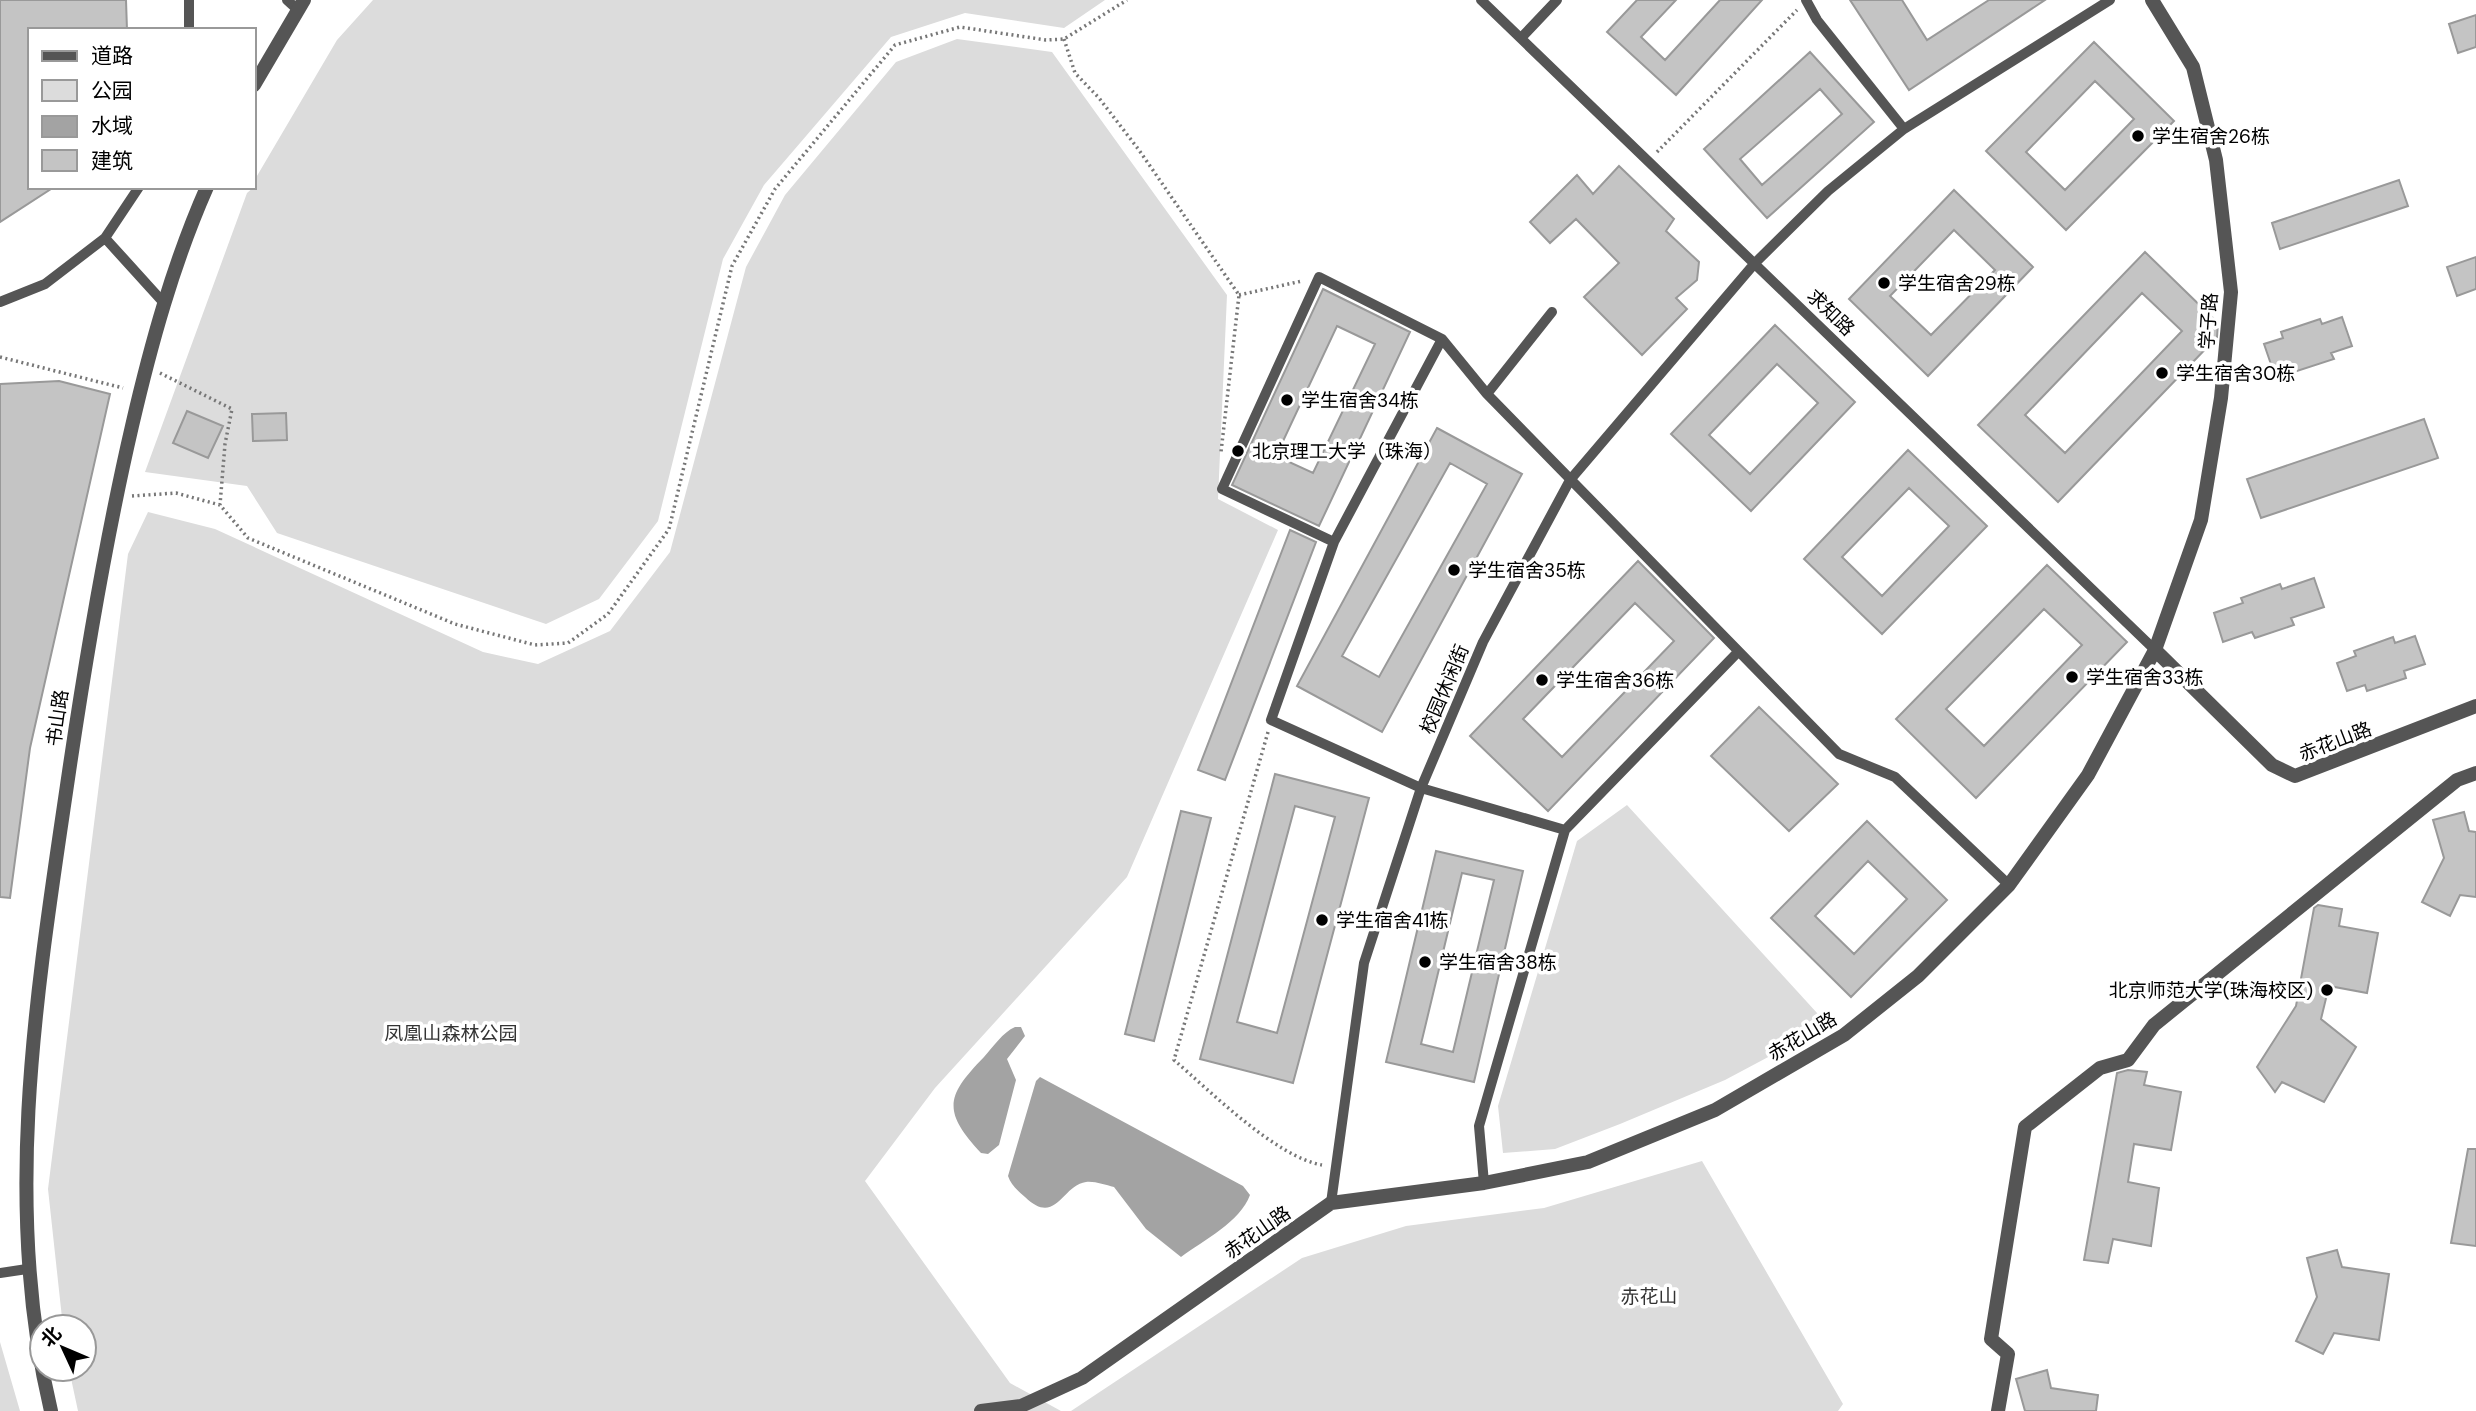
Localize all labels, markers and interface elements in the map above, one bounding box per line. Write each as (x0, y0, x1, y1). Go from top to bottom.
legend (28, 28, 256, 189)
text: 道路 (91, 42, 133, 70)
text: 公园 (91, 77, 133, 105)
text: 水域 (91, 112, 133, 140)
place label: 学生宿舍26栋 (2152, 124, 2270, 149)
marker: 学生宿舍26栋 (2130, 128, 2146, 144)
text: 建筑 (91, 147, 133, 175)
place label: 学生宿舍29栋 (1898, 271, 2016, 296)
marker: 学生宿舍29栋 (1876, 275, 1892, 291)
street label: 求知路 (1801, 284, 1860, 341)
street label: 学子路 (2194, 292, 2223, 350)
place label: 学生宿舍30栋 (2176, 361, 2295, 386)
marker: 学生宿舍30栋 (2154, 365, 2170, 381)
place label: 学生宿舍34栋 (1301, 388, 1419, 413)
marker: 学生宿舍34栋 (1279, 392, 1295, 408)
place label: 北京理工大学（珠海） (1252, 439, 1442, 464)
marker: 北京理工大学（珠海） (1230, 443, 1246, 459)
place label: 学生宿舍35栋 (1468, 558, 1586, 583)
marker: 学生宿舍35栋 (1446, 562, 1462, 578)
street label: 校园休闲街 (1414, 641, 1475, 738)
place label: 学生宿舍33栋 (2086, 665, 2203, 690)
place label: 学生宿舍36栋 (1556, 668, 1674, 693)
marker: 学生宿舍33栋 (2064, 669, 2080, 685)
marker: 学生宿舍36栋 (1534, 672, 1550, 688)
street label: 书山路 (41, 688, 74, 748)
street label: 赤花山路 (2295, 716, 2375, 767)
place label: 学生宿舍41栋 (1336, 908, 1448, 933)
marker: 学生宿舍41栋 (1314, 912, 1330, 928)
place label: 学生宿舍38栋 (1439, 950, 1557, 975)
marker: 学生宿舍38栋 (1417, 954, 1433, 970)
place label: 北京师范大学(珠海校区) (2109, 978, 2313, 1003)
marker: 北京师范大学(珠海校区) (2319, 982, 2335, 998)
street label: 赤花山路 (1763, 1006, 1841, 1067)
park label: 凤凰山森林公园 (384, 1021, 518, 1046)
street label: 赤花山路 (1219, 1200, 1296, 1264)
park label: 赤花山 (1620, 1284, 1678, 1309)
north arrow (28, 1313, 98, 1383)
text: 北 (36, 1321, 67, 1352)

